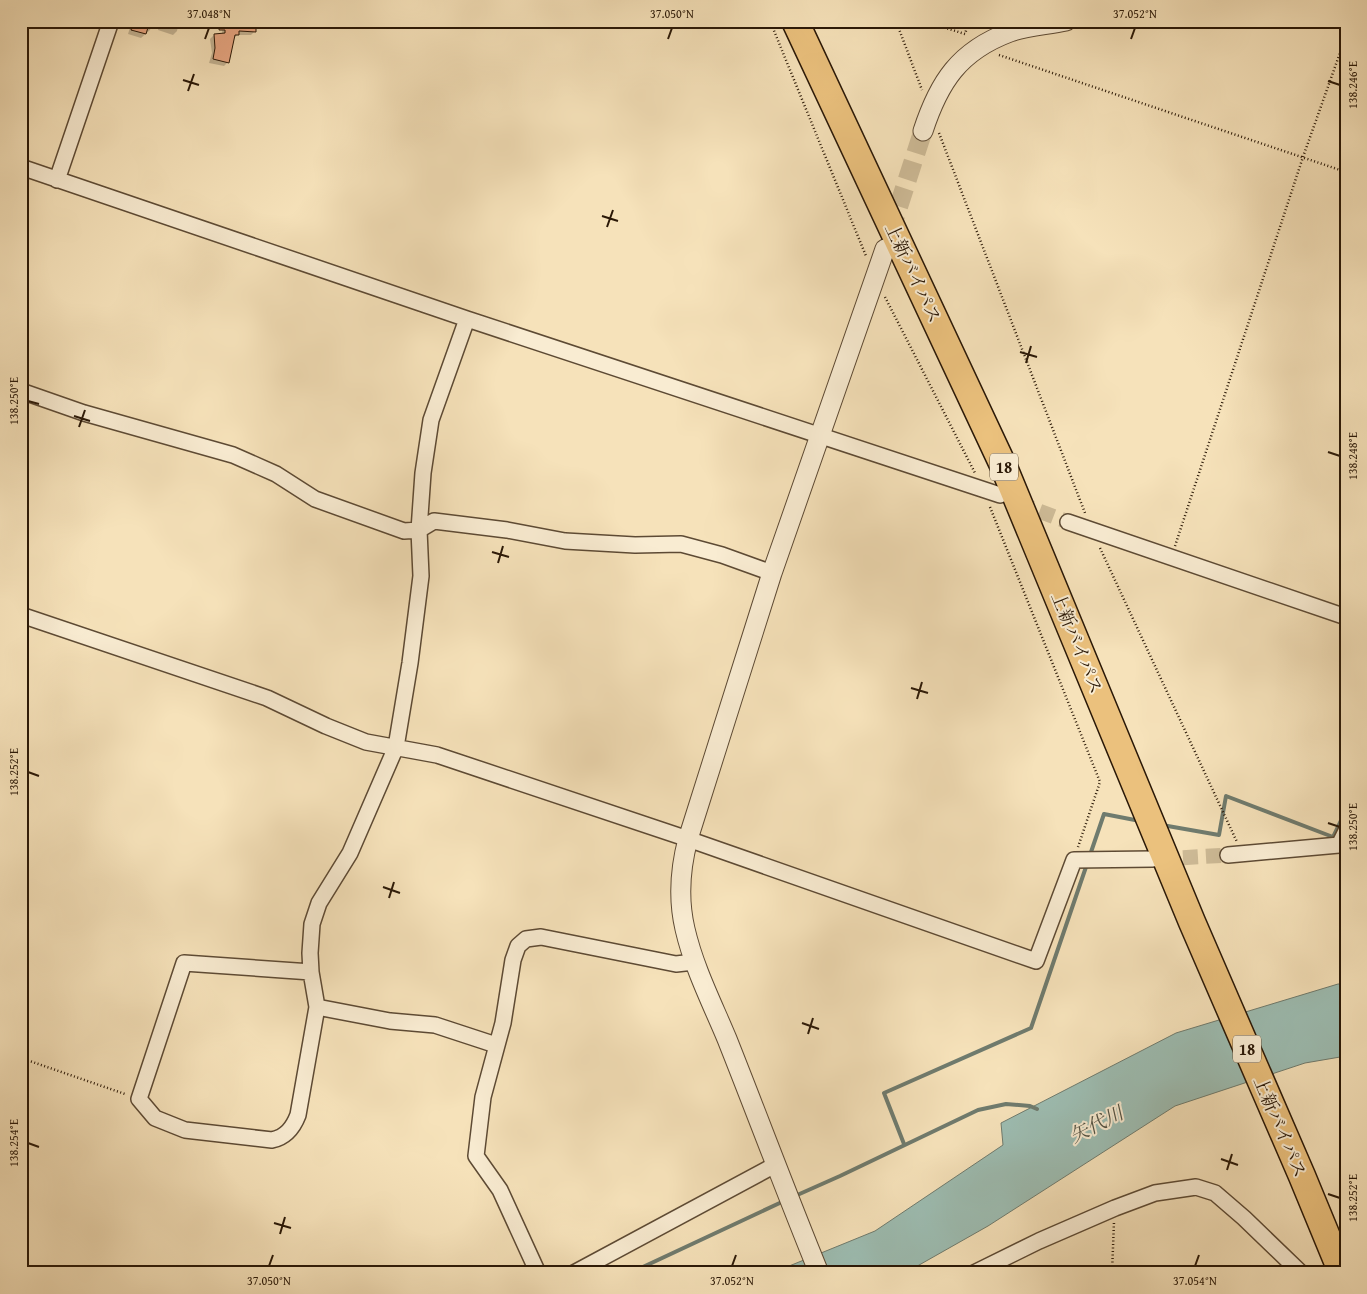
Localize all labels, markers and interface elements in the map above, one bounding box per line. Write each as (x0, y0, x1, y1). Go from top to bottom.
text: 37.048°N (187, 5, 231, 22)
text: 37.050°N (650, 5, 694, 22)
text: 37.052°N (1113, 5, 1157, 22)
text: 138.246°E (1344, 61, 1361, 109)
street label: 上新バイパス (878, 218, 948, 327)
text: 138.250°E (5, 377, 22, 425)
text: 138.248°E (1344, 432, 1361, 480)
road number: 18 (990, 454, 1018, 481)
street label: 上新バイパス (1045, 588, 1110, 698)
text: 138.252°E (5, 748, 22, 796)
text: 138.250°E (1344, 803, 1361, 851)
road number: 18 (1233, 1036, 1261, 1062)
street label: 上新バイパス (1247, 1072, 1314, 1182)
water label: 矢代川 (1064, 1098, 1130, 1149)
text: 138.254°E (5, 1119, 22, 1167)
text: 138.252°E (1344, 1174, 1361, 1222)
text: 37.050°N (247, 1272, 291, 1289)
text: 37.052°N (710, 1272, 754, 1289)
text: 37.054°N (1173, 1272, 1217, 1289)

